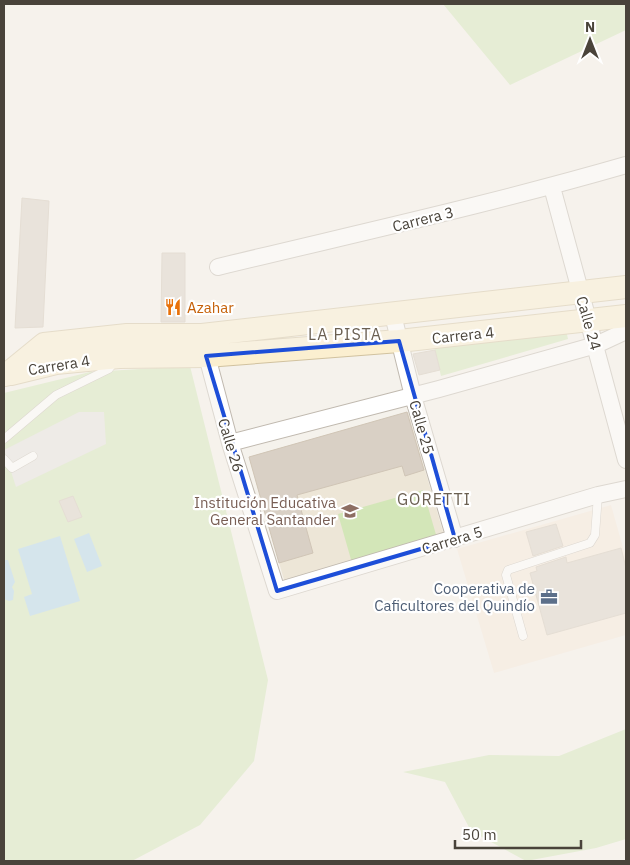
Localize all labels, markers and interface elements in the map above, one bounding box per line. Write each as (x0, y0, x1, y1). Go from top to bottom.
north arrow (565, 15, 615, 65)
text: N (585, 18, 595, 36)
street label: Carrera 3 (390, 202, 456, 236)
street label: Calle 24 (572, 294, 606, 352)
restaurant icon: Azahar (163, 297, 183, 317)
place label: Azahar (187, 298, 234, 317)
street label: Carrera 4 (431, 322, 495, 348)
district label: LA PISTA (308, 324, 382, 344)
street label: Carrera 4 (27, 351, 91, 379)
street label: Calle 25 (405, 398, 439, 456)
street label: Calle 26 (214, 416, 248, 474)
district label: GORETTI (397, 489, 471, 509)
place label: Institución Educativa General Santander (194, 493, 336, 529)
school or university icon: Institución Educativa General Santander (340, 501, 360, 521)
street label: Carrera 5 (419, 522, 485, 558)
place label: Cooperativa de Caficultores del Quindío (374, 579, 535, 615)
office icon: Cooperativa de Caficultores del Quindío (539, 587, 559, 607)
scale bar (455, 818, 581, 850)
text: 50 m (462, 825, 497, 844)

